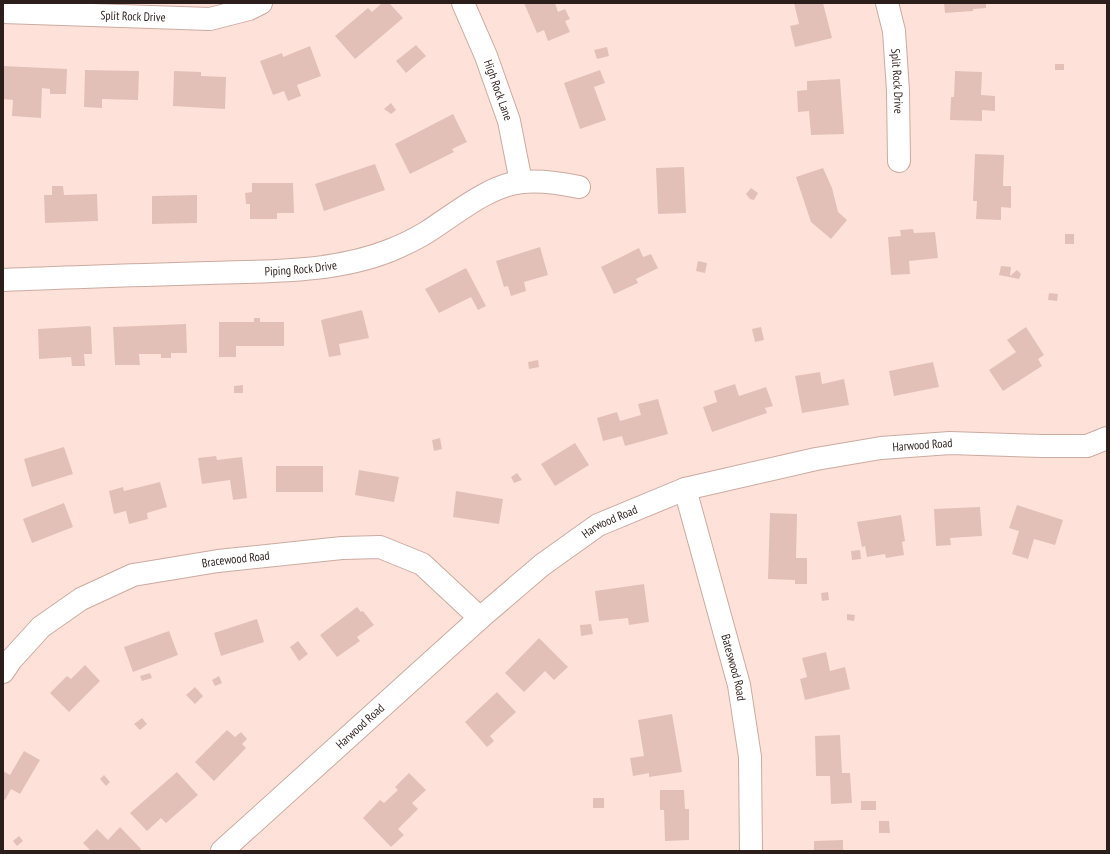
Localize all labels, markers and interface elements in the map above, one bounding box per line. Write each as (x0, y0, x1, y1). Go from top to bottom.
street label: Split Rock Drive (100, 7, 166, 24)
street label: Split Rock Drive (888, 48, 906, 114)
street label: High Rock Lane (481, 57, 516, 123)
street label: Piping Rock Drive (264, 257, 338, 278)
street label: Harwood Road (892, 435, 953, 454)
street label: Harwood Road (579, 502, 640, 541)
street label: Bracewood Road (200, 548, 270, 571)
street label: Bateswood Road (718, 632, 749, 702)
street label: Harwood Road (332, 700, 387, 752)

